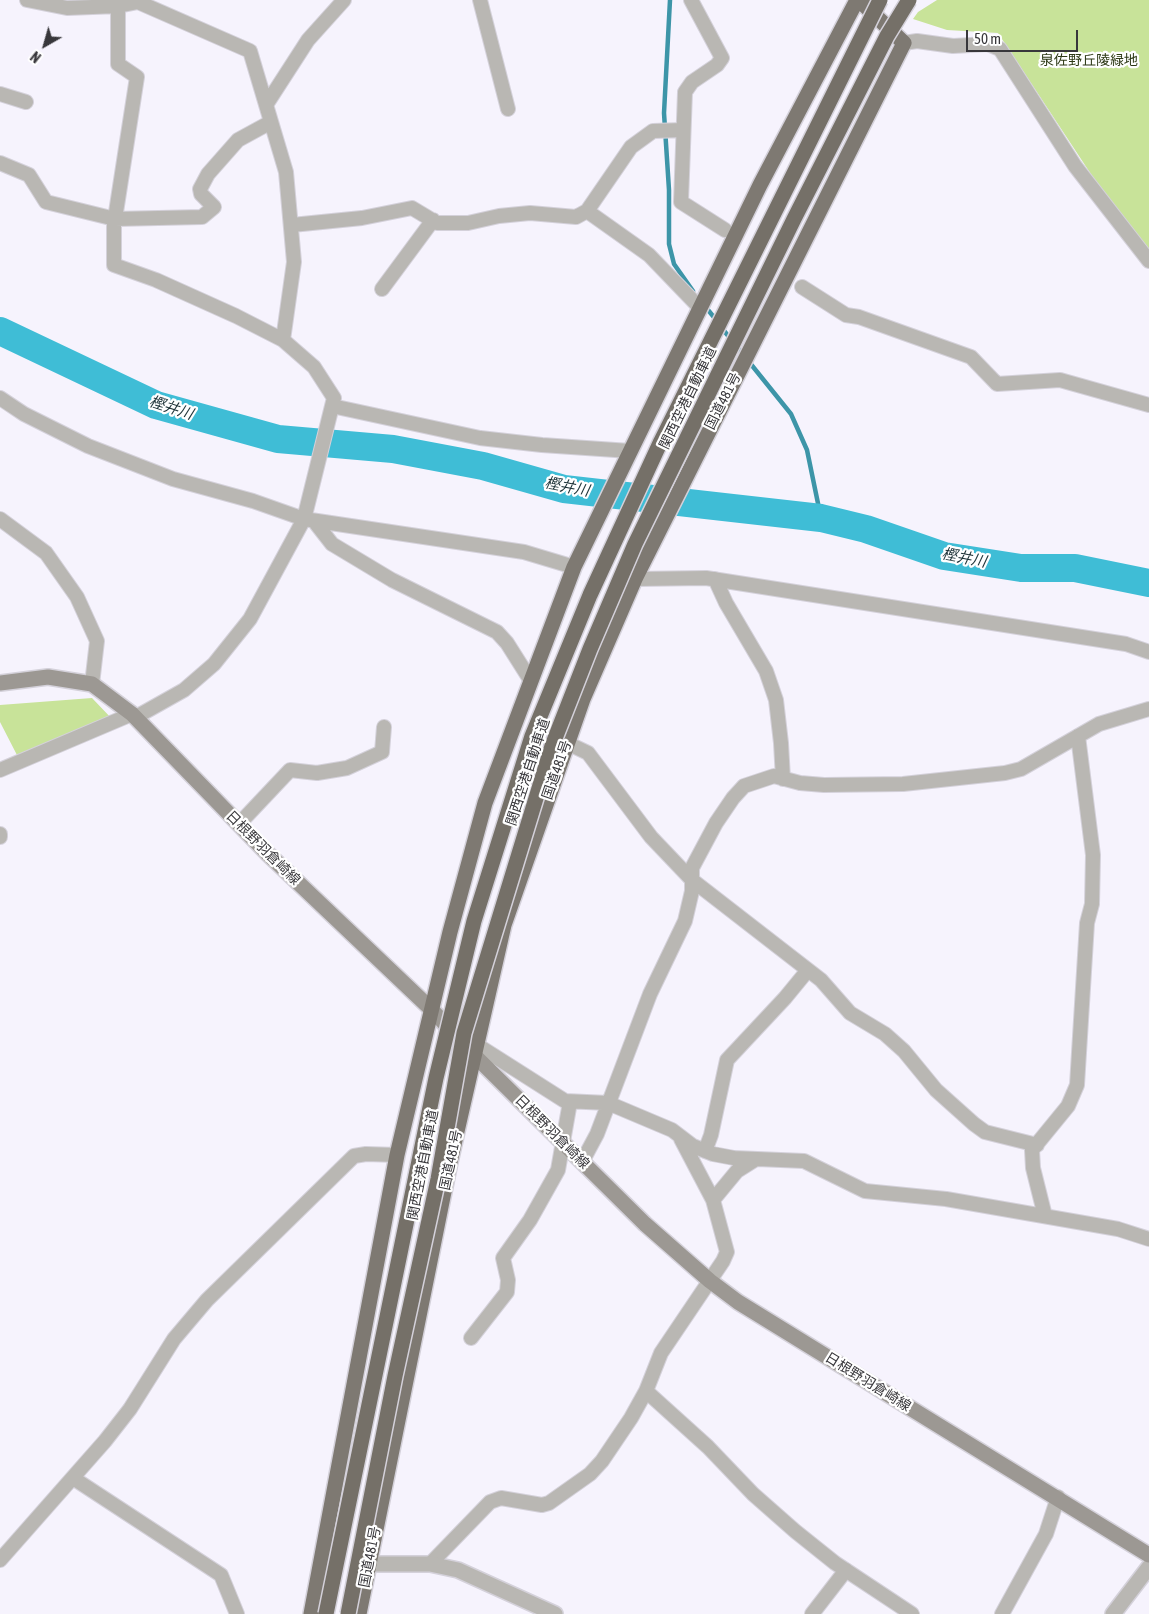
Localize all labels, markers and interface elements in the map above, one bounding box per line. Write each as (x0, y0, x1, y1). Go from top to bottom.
north arrow (20, 20, 70, 70)
scale bar (969, 20, 1082, 52)
text: 50 m (974, 30, 1001, 47)
text: N (28, 48, 44, 66)
park label: 泉佐野丘陵緑地 (1040, 53, 1138, 69)
street label: 関西空港自動車道 (656, 344, 720, 452)
street label: 国道481号 (702, 370, 744, 432)
water label: 樫井川 (147, 392, 195, 424)
water label: 樫井川 (543, 474, 591, 500)
water label: 樫井川 (940, 545, 988, 571)
street label: 関西空港自動車道 (503, 716, 553, 828)
street label: 国道481号 (539, 738, 575, 802)
street label: 日根野羽倉崎線 (222, 807, 304, 889)
street label: 日根野羽倉崎線 (511, 1091, 593, 1173)
street label: 関西空港自動車道 (404, 1108, 442, 1222)
street label: 国道481号 (436, 1128, 466, 1192)
street label: 日根野羽倉崎線 (822, 1349, 914, 1415)
street label: 国道481号 (356, 1525, 384, 1589)

